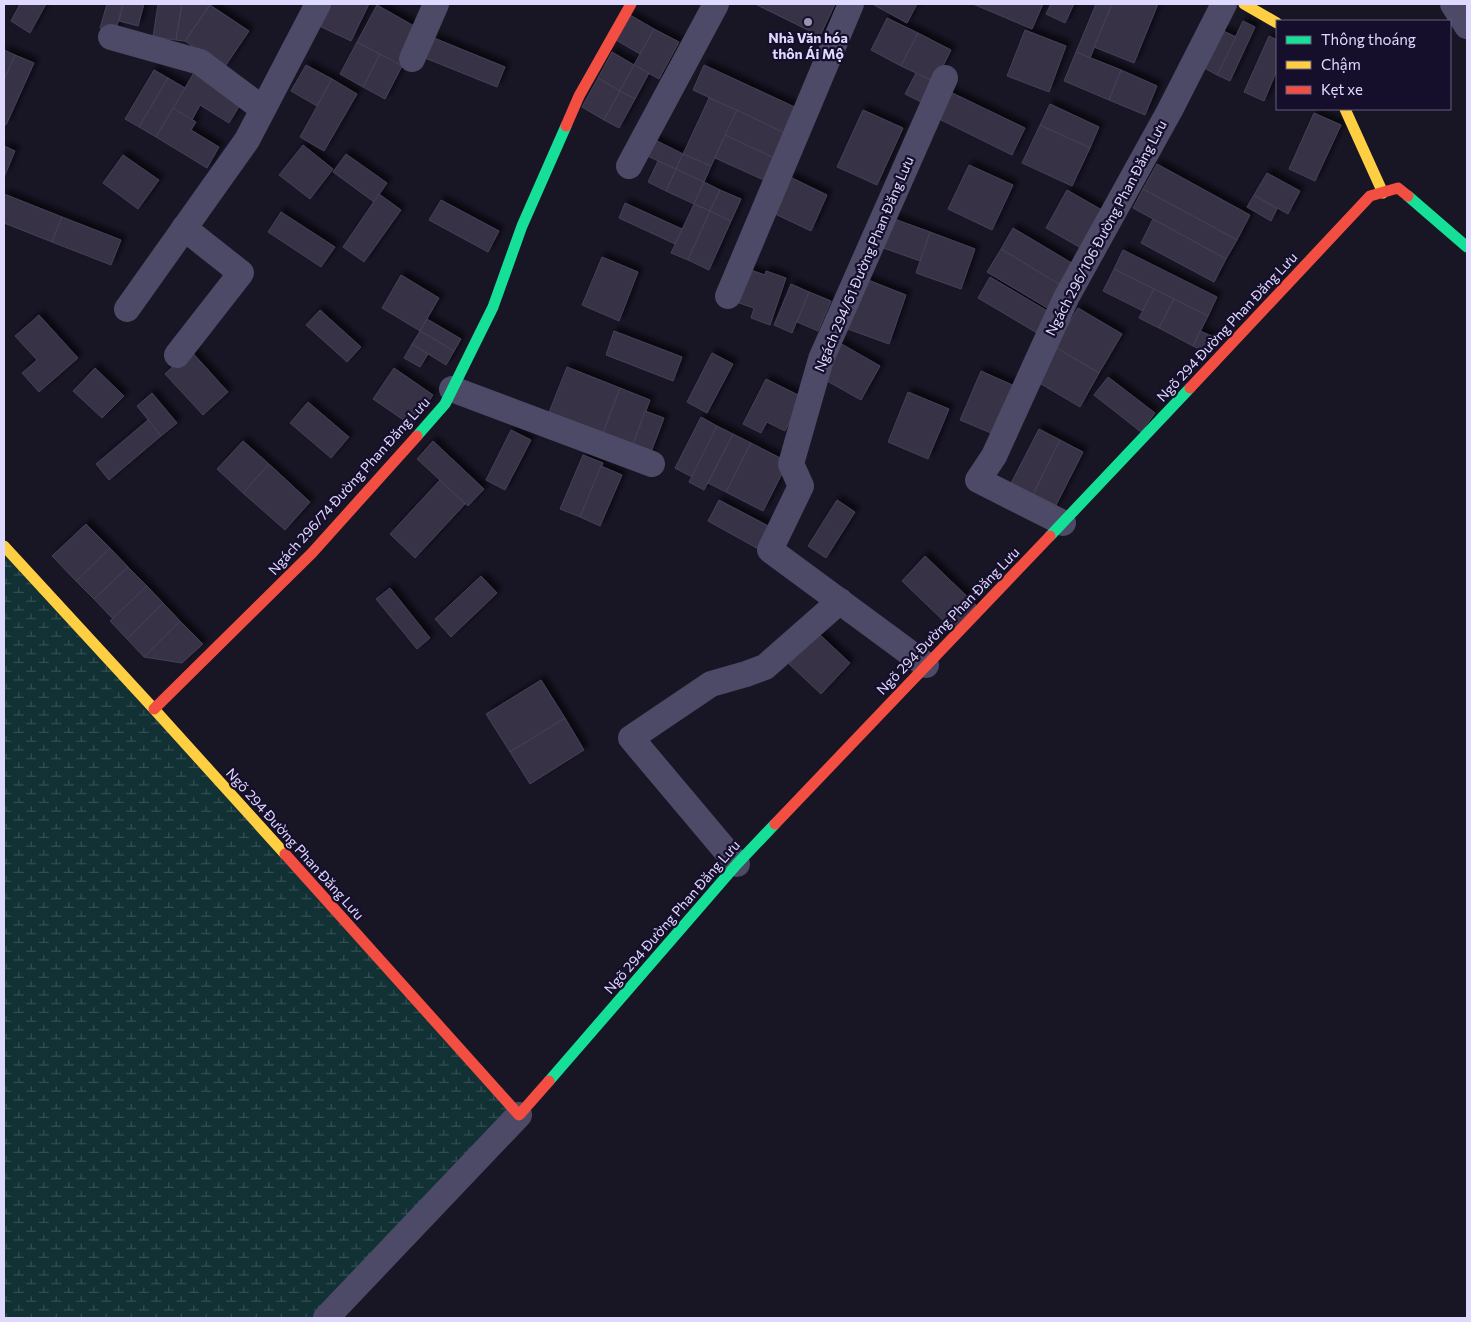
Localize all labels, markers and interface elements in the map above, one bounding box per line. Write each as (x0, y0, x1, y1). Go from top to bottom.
marker: Nhà Văn hóa thôn Ái Mộ (802, 16, 814, 28)
legend (1276, 20, 1451, 110)
place label: Nhà Văn hóa thôn Ái Mộ (768, 29, 848, 62)
text: Thông thoáng (1321, 30, 1416, 48)
text: Chậm (1321, 55, 1361, 73)
text: Kẹt xe (1321, 80, 1363, 98)
street label: Ngách 296/106 Đường Phan Đăng Lưu (1041, 117, 1170, 338)
street label: Ngách 294/61 Đường Phan Đăng Lưu (810, 154, 917, 374)
street label: Ngõ 294 Đường Phan Đăng Lưu (1153, 248, 1300, 405)
street label: Ngách 296/74 Đường Phan Đăng Lưu (264, 393, 433, 578)
street label: Ngõ 294 Đường Phan Đăng Lưu (873, 543, 1023, 698)
street label: Ngõ 294 Đường Phan Đăng Lưu (223, 764, 368, 923)
street label: Ngõ 294 Đường Phan Đăng Lưu (600, 836, 743, 997)

